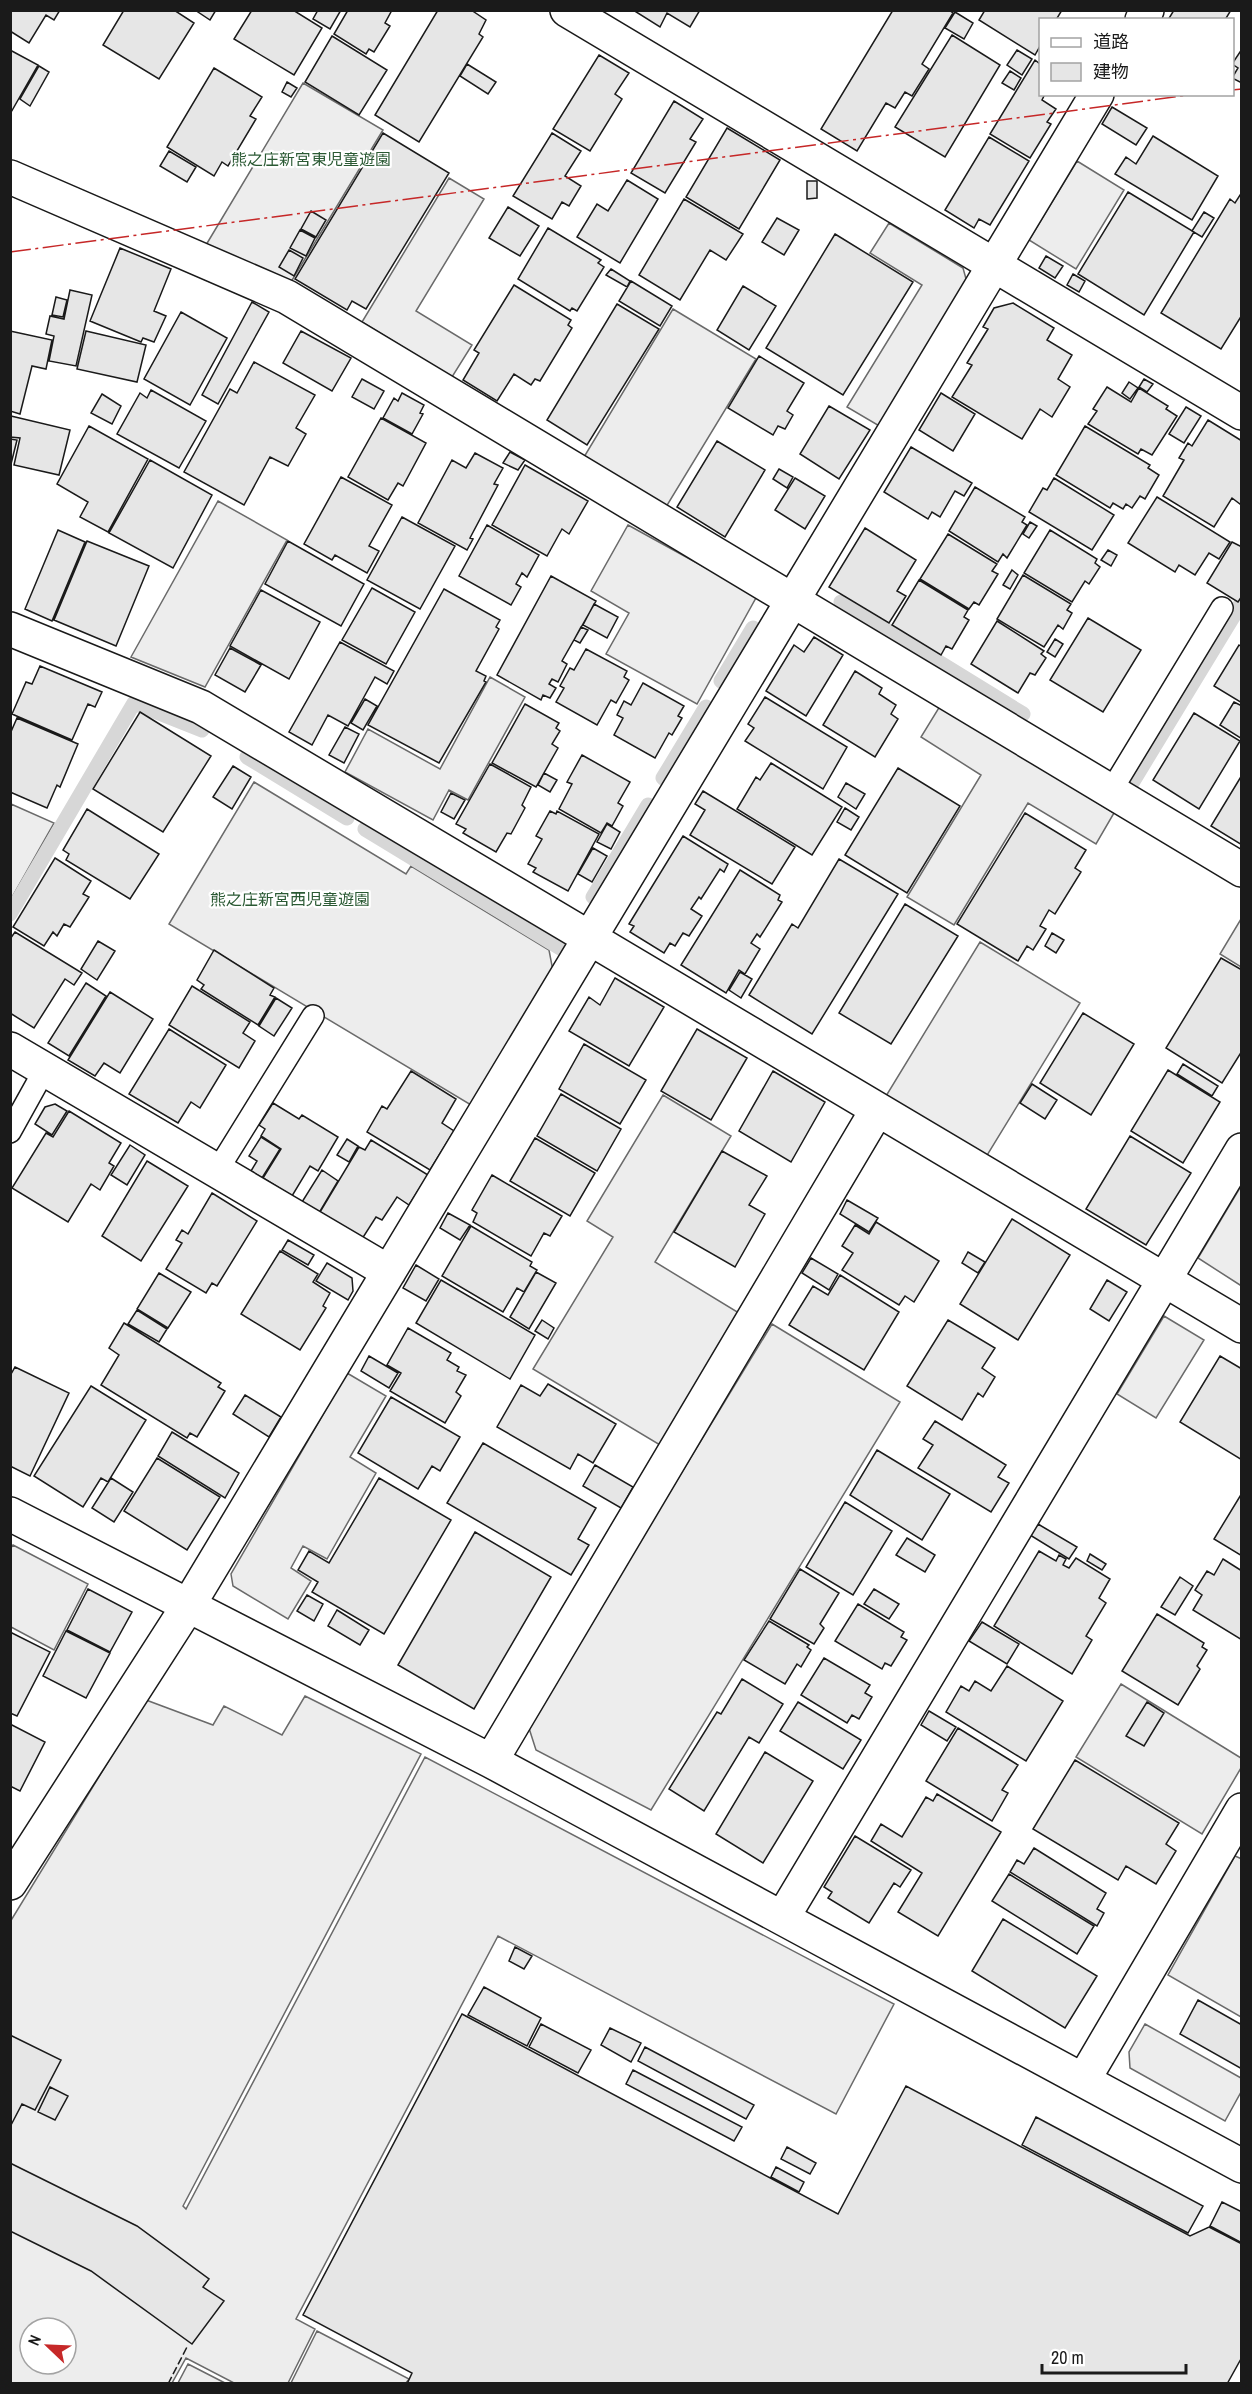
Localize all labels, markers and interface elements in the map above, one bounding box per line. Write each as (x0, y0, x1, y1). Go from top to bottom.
legend (1039, 18, 1234, 96)
text: 道路 (1093, 29, 1129, 54)
text: 建物 (1093, 59, 1129, 84)
park label: 熊之庄新宮東児童遊園 (231, 148, 391, 170)
park label: 熊之庄新宮西児童遊園 (210, 888, 370, 910)
north arrow (18, 2316, 78, 2376)
text: N (22, 2331, 46, 2349)
scale bar (1042, 2337, 1186, 2375)
text: 20 m (1051, 2345, 1084, 2370)

